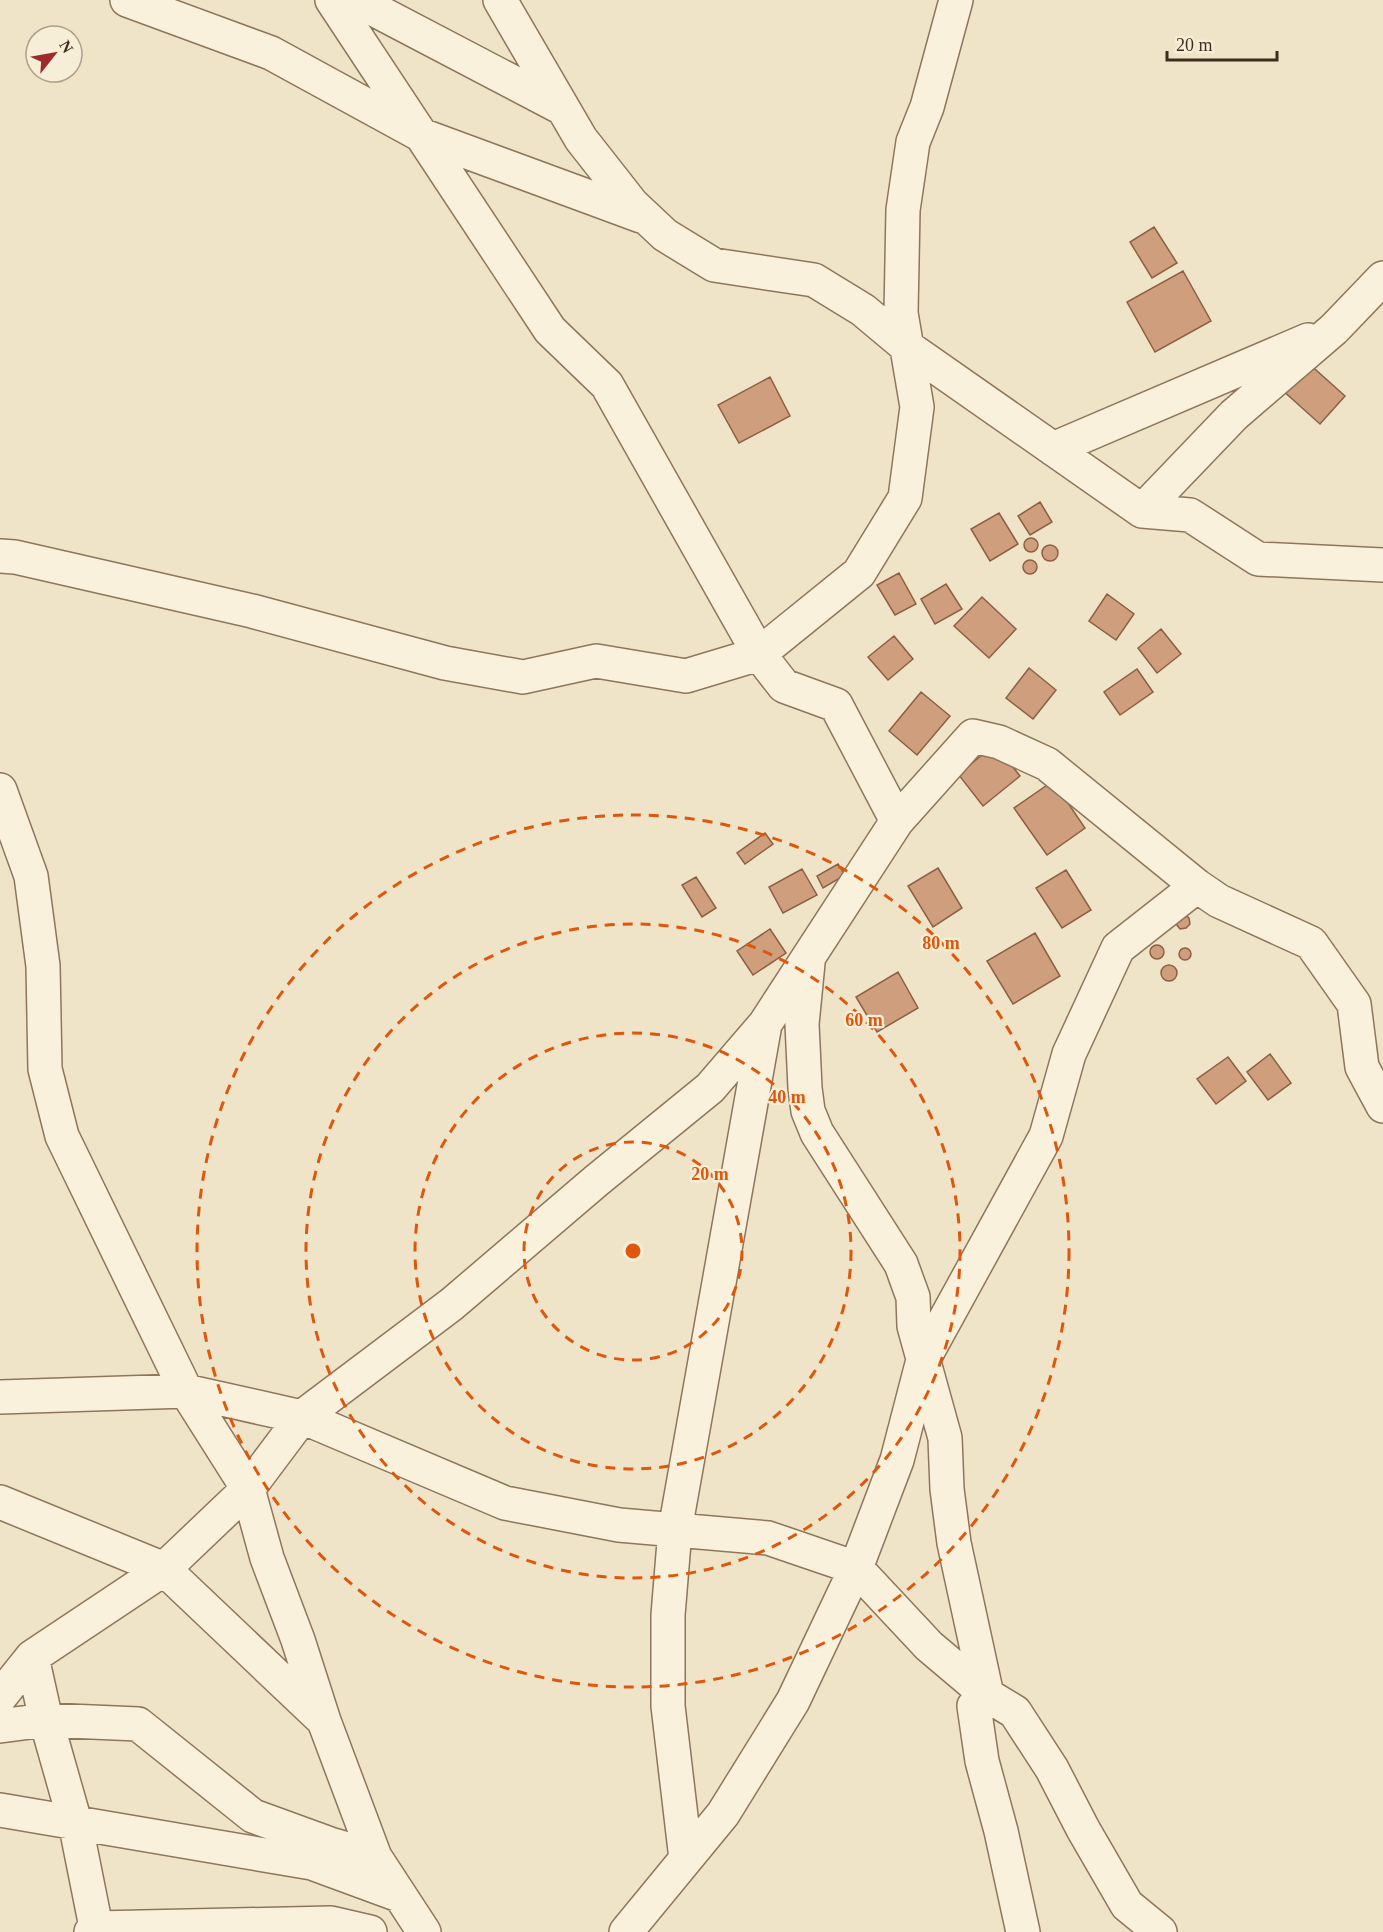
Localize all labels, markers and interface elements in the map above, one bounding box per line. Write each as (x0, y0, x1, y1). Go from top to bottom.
north arrow (24, 24, 84, 84)
scale bar (1167, 24, 1276, 62)
text: 20 m (1176, 35, 1213, 55)
text: N (56, 37, 77, 56)
text: 80 m (922, 933, 960, 953)
text: 60 m (845, 1010, 883, 1030)
text: 40 m (768, 1087, 806, 1107)
text: 20 m (691, 1164, 729, 1184)
centre of rings (623, 1241, 643, 1261)

